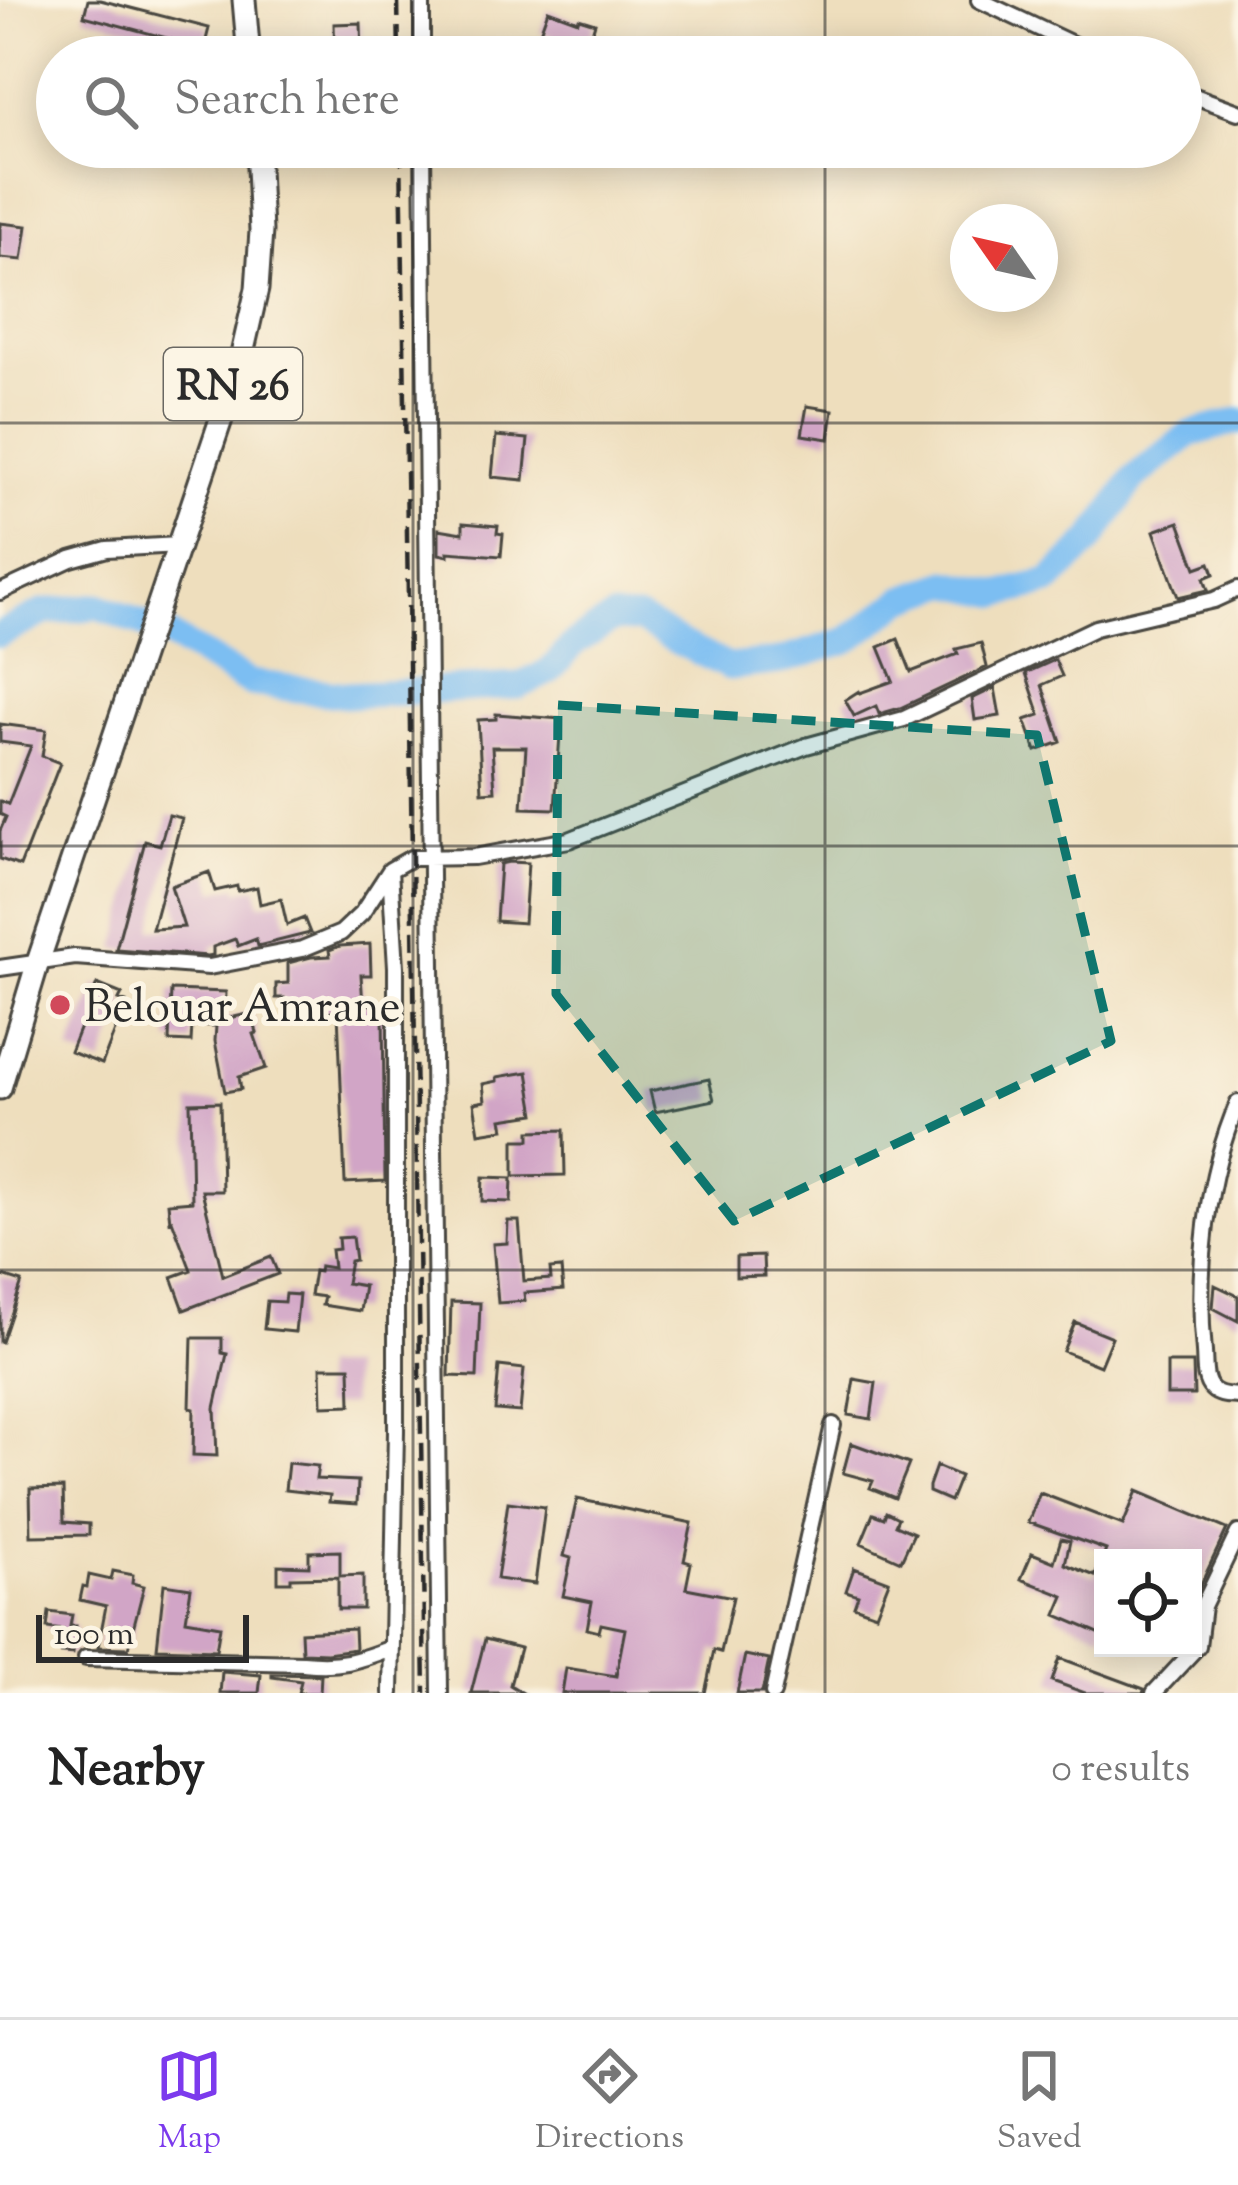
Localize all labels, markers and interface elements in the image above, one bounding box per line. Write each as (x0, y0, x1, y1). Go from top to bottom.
search box (36, 36, 1202, 168)
icon: search (78, 69, 144, 135)
text: Search here (174, 70, 400, 135)
north arrow (950, 204, 1058, 312)
road number: RN 26 (164, 348, 302, 420)
place label: Belouar Amrane (84, 978, 400, 1043)
marker: Belouar Amrane (47, 992, 73, 1018)
map controls (1094, 1549, 1202, 1657)
button: locate (1094, 1549, 1202, 1657)
scale bar (36, 1609, 249, 1662)
text: 100 m (54, 1612, 134, 1660)
text: Nearby (48, 1735, 205, 1808)
text: 0 results (1051, 1743, 1190, 1799)
tab: Map (156, 2043, 222, 2163)
tab: Directions (535, 2043, 684, 2163)
tab: Saved (997, 2043, 1082, 2163)

